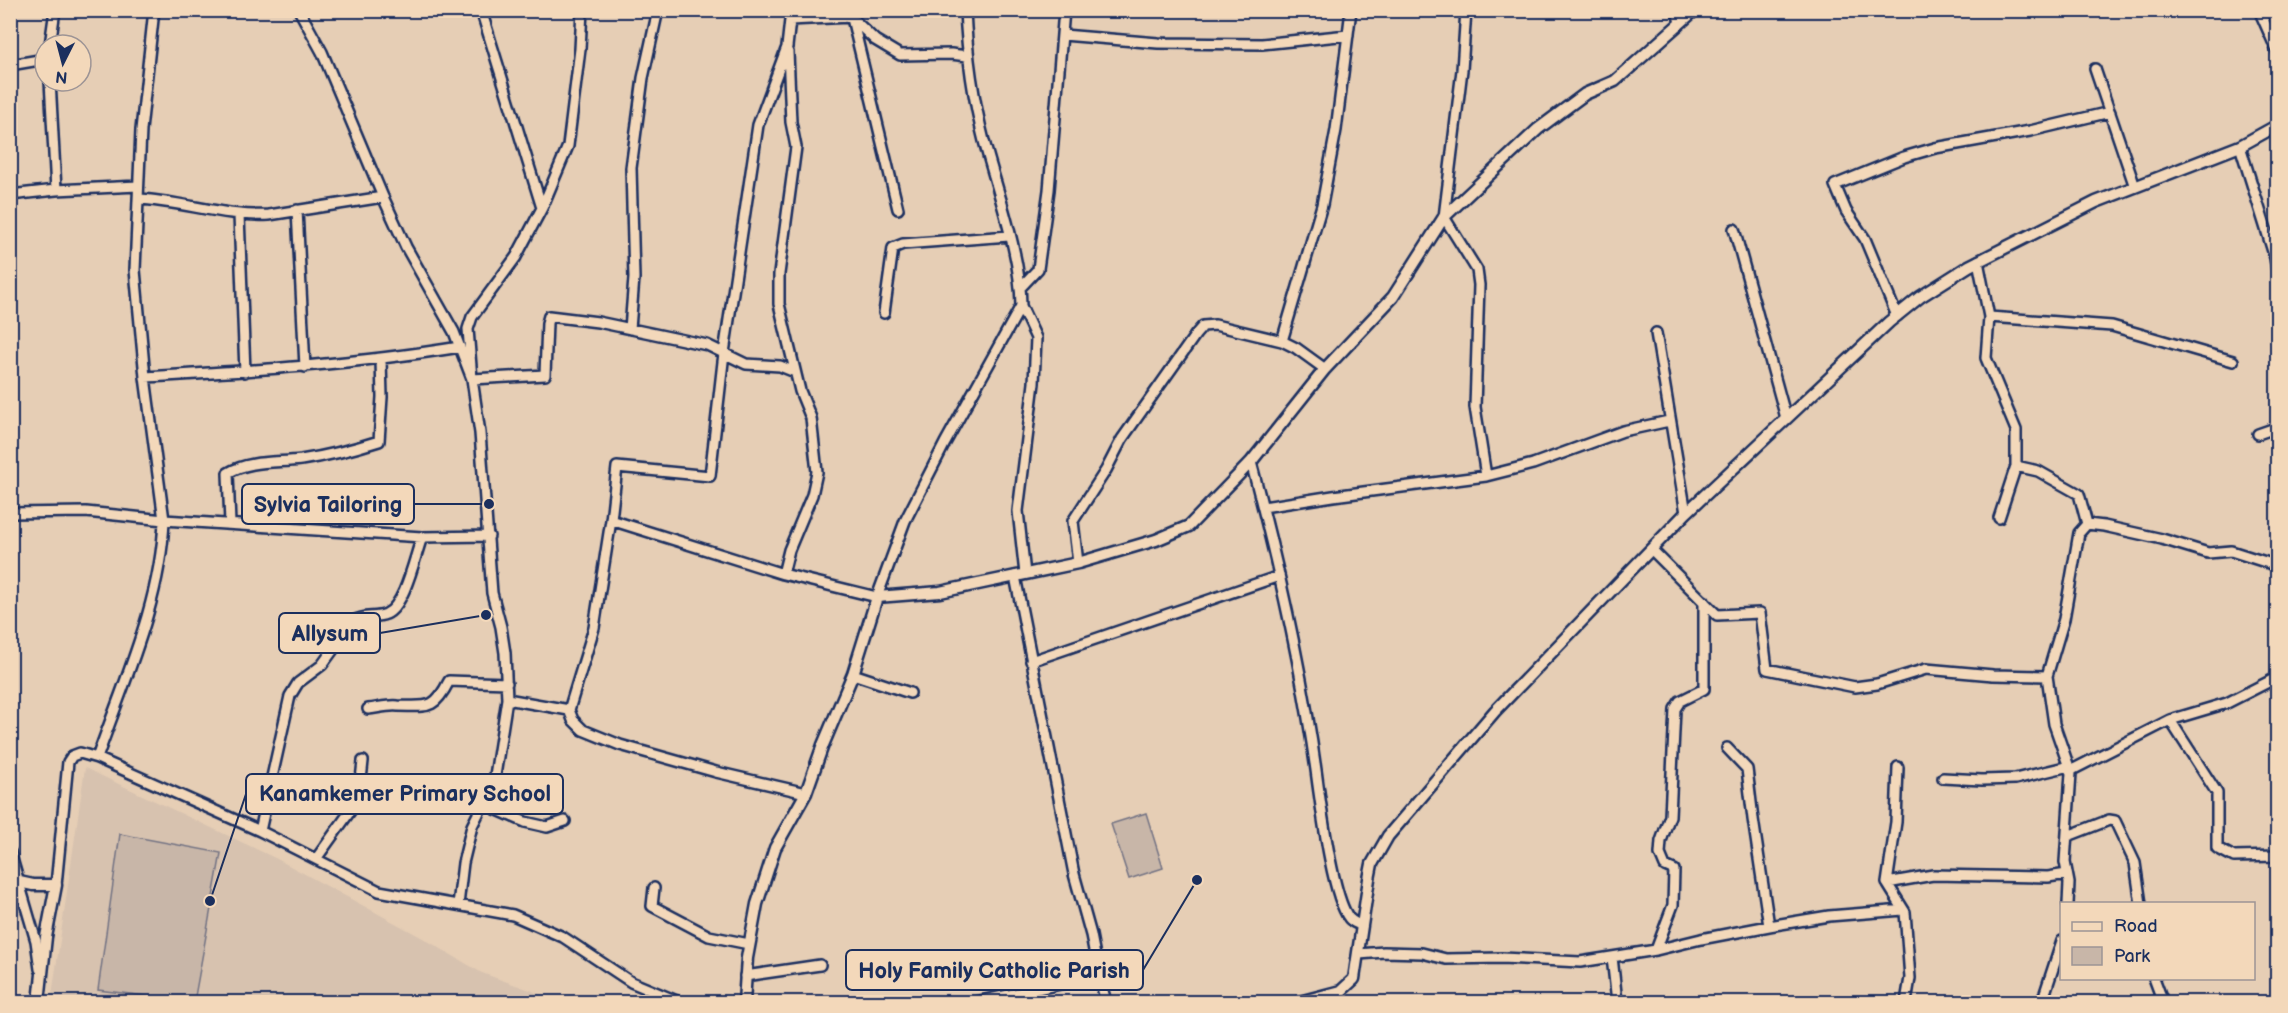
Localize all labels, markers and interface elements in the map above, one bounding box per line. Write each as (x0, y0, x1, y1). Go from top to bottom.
north arrow (33, 33, 93, 93)
text: N (55, 66, 69, 87)
callout: Sylvia Tailoring (242, 484, 414, 524)
text: Sylvia Tailoring (254, 492, 402, 519)
callout: Allysum (279, 613, 380, 653)
text: Allysum (291, 621, 368, 648)
callout: Kanamkemer Primary School (246, 774, 563, 814)
text: Kanamkemer Primary School (259, 781, 551, 808)
legend (2060, 902, 2255, 980)
text: Road (2114, 916, 2158, 937)
text: Park (2114, 946, 2150, 967)
callout: Holy Family Catholic Parish (846, 950, 1143, 990)
text: Holy Family Catholic Parish (858, 958, 1130, 985)

